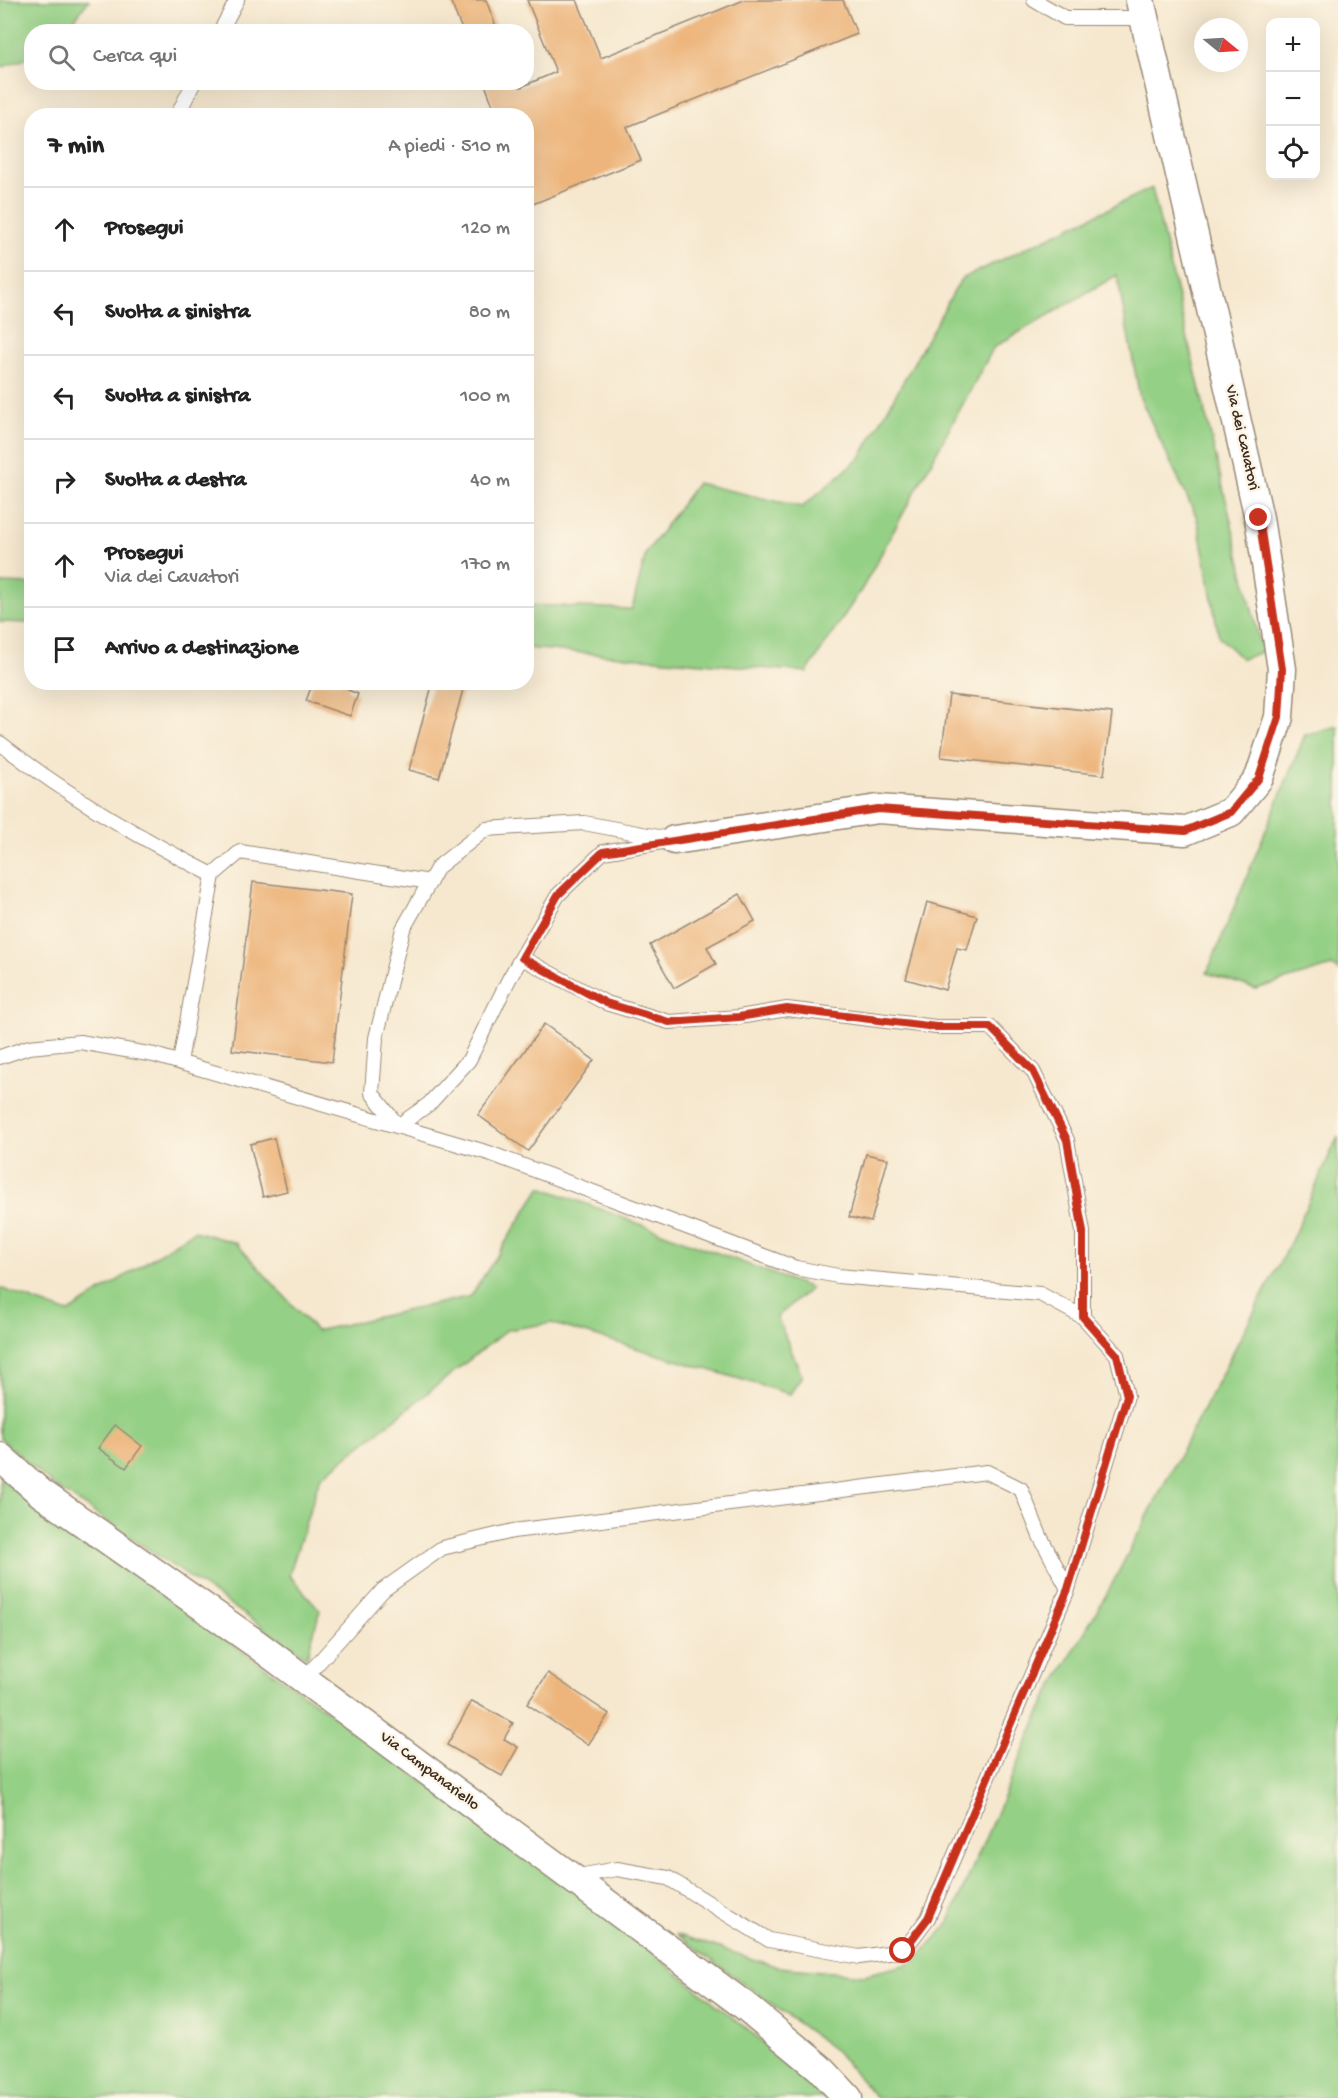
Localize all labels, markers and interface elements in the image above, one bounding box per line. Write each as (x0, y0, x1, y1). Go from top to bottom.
north arrow (1194, 18, 1248, 72)
map controls (1266, 18, 1320, 180)
button: + (1266, 18, 1320, 72)
search box (24, 24, 534, 90)
icon: search (45, 41, 78, 74)
text: Cerca qui (93, 44, 177, 70)
button: − (1266, 72, 1320, 126)
button: locate (1266, 126, 1320, 180)
text: 7 min (48, 132, 104, 163)
text: A piedi · 510 m (388, 136, 510, 159)
icon: ahead (48, 213, 81, 246)
text: Prosegui (105, 216, 183, 242)
text: 120 m (462, 218, 510, 241)
icon: left (48, 297, 81, 330)
text: Svolta a sinistra (105, 300, 250, 326)
text: 80 m (469, 302, 510, 325)
icon: left (48, 381, 81, 414)
street label: Via dei Cavatori (1219, 383, 1262, 492)
text: Svolta a sinistra (105, 384, 250, 410)
text: 100 m (460, 386, 510, 409)
icon: right (48, 465, 81, 498)
text: Svolta a destra (105, 468, 246, 494)
text: 40 m (470, 470, 510, 493)
route end (1245, 504, 1271, 530)
text: Prosegui (105, 541, 183, 567)
icon: ahead (48, 549, 81, 582)
text: 170 m (461, 554, 510, 577)
text: Via dei Cavatori (105, 567, 239, 590)
icon: arrive (48, 633, 81, 666)
text: Arrivo a destinazione (105, 636, 299, 662)
street label: Via Campanariello (375, 1728, 483, 1816)
route start (889, 1937, 915, 1963)

